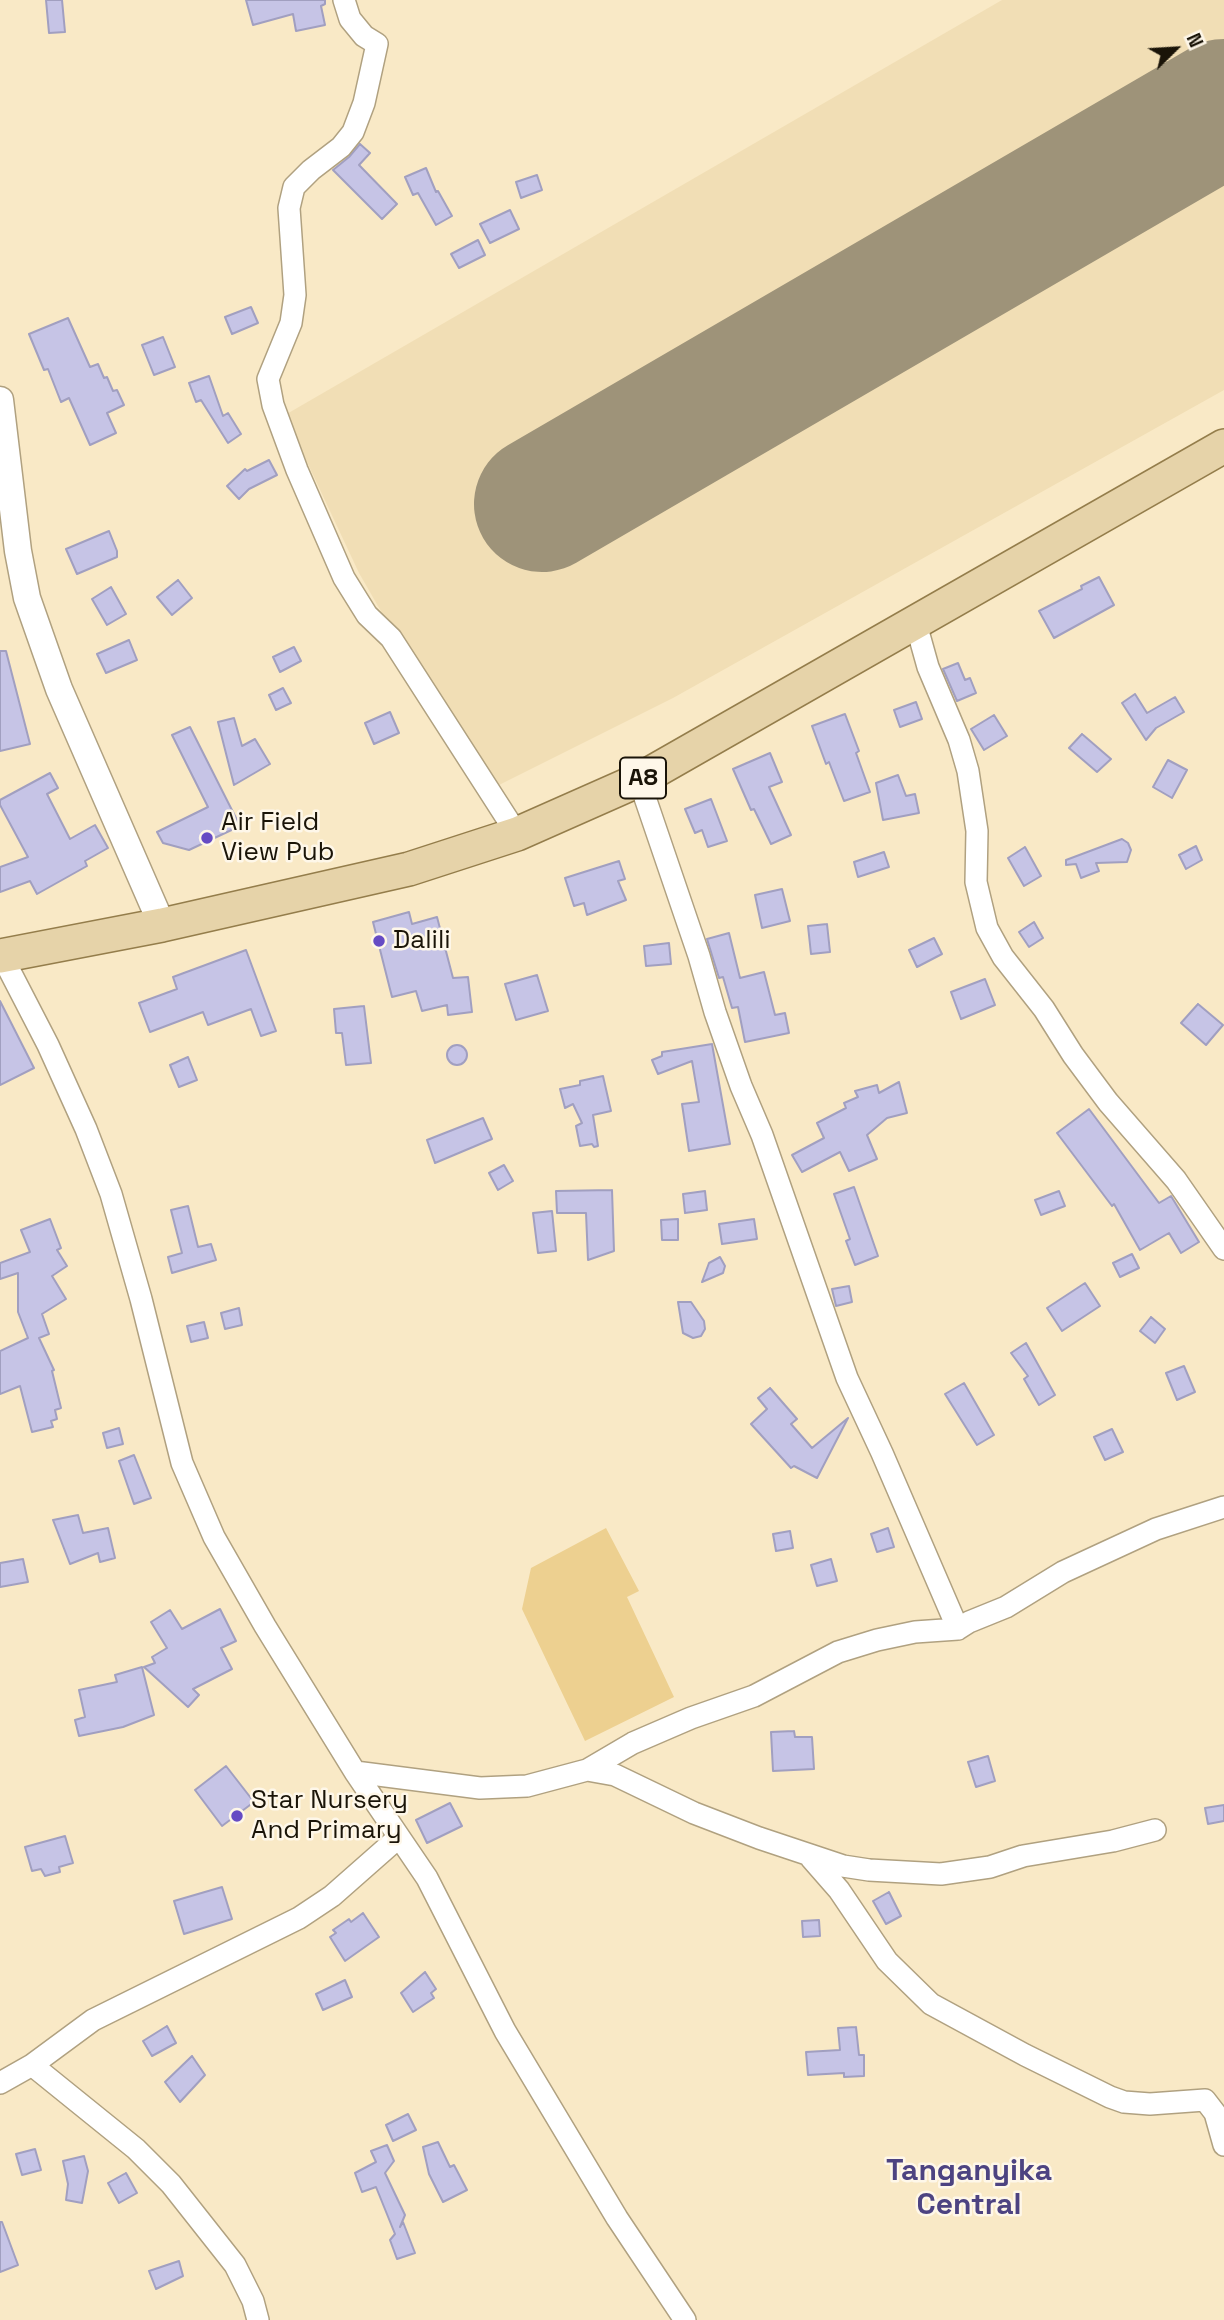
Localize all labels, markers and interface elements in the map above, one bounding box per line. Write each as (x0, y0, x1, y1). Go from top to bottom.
north arrow (1140, 14, 1210, 84)
text: N (1181, 29, 1209, 51)
road number: A8 (620, 758, 666, 798)
place label: Air Field View Pub (221, 807, 334, 868)
marker: Air Field View Pub (199, 830, 215, 846)
place label: Dalili (393, 925, 451, 957)
marker: Dalili (371, 933, 387, 949)
place label: Star Nursery And Primary (251, 1785, 408, 1846)
marker: Star Nursery And Primary (229, 1808, 245, 1824)
district label: Tanganyika Central (886, 2154, 1052, 2224)

